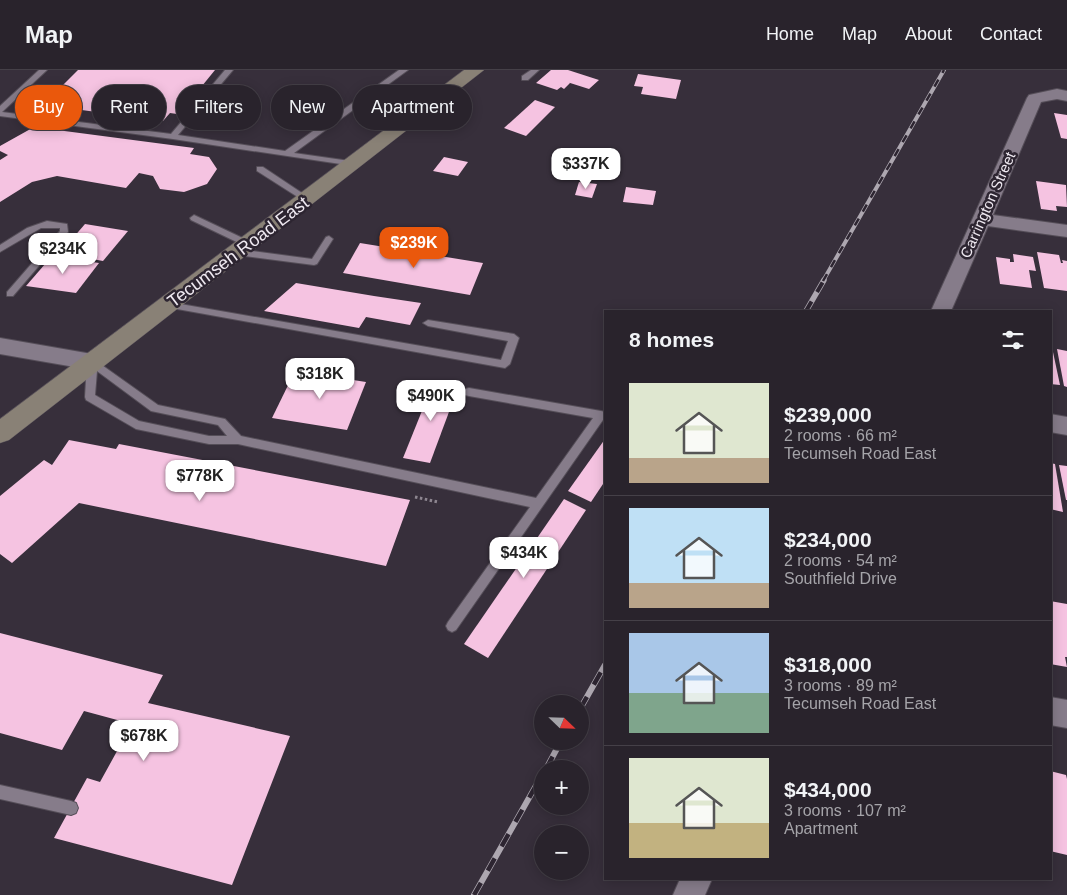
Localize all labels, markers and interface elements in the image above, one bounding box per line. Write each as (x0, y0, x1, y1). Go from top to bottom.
text: Map (25, 21, 73, 48)
text: Home (766, 24, 814, 44)
text: Map (842, 24, 877, 44)
text: About (905, 24, 952, 44)
text: Contact (980, 24, 1042, 44)
chip: Buy (15, 85, 82, 130)
chip: Rent (92, 85, 166, 130)
chip: Filters (176, 85, 261, 130)
chip: New (271, 85, 343, 130)
chip: Apartment (353, 85, 472, 130)
pin: $337K (551, 148, 621, 190)
street label: Carrington Street (957, 148, 1019, 260)
text: $337K (562, 155, 610, 172)
street label: Tecumseh Road East (164, 193, 312, 311)
pin: $239K (379, 226, 449, 269)
pin: $234K (28, 232, 98, 275)
text: $239K (390, 234, 438, 251)
text: $234K (39, 240, 87, 257)
icon: filters (999, 326, 1027, 354)
text: 8 homes (629, 328, 714, 351)
pin: $318K (285, 358, 355, 400)
text: $318K (296, 365, 344, 382)
pin: $490K (396, 380, 466, 422)
text: $490K (407, 387, 455, 404)
icon: home (669, 403, 729, 463)
text: $239,000 (784, 403, 872, 426)
text: 2 rooms · 66 m² (784, 427, 897, 444)
text: Tecumseh Road East (784, 445, 936, 462)
pin: $778K (165, 460, 235, 502)
text: $778K (176, 467, 224, 484)
icon: home (669, 528, 729, 588)
text: $234,000 (784, 528, 872, 551)
pin: $434K (489, 536, 559, 579)
text: $434K (500, 544, 548, 561)
text: 2 rooms · 54 m² (784, 552, 897, 569)
text: Southfield Drive (784, 570, 897, 587)
icon: home (669, 653, 729, 713)
text: $318,000 (784, 653, 872, 676)
text: 3 rooms · 89 m² (784, 677, 897, 694)
north arrow (534, 695, 589, 750)
map controls (534, 695, 589, 880)
text: Tecumseh Road East (784, 695, 936, 712)
pin: $678K (109, 720, 179, 762)
text: $678K (120, 727, 168, 744)
button: + (534, 760, 589, 815)
icon: home (669, 778, 729, 838)
text: $434,000 (784, 778, 872, 801)
text: 3 rooms · 107 m² (784, 802, 906, 819)
text: Apartment (784, 820, 858, 837)
button: − (534, 825, 589, 880)

